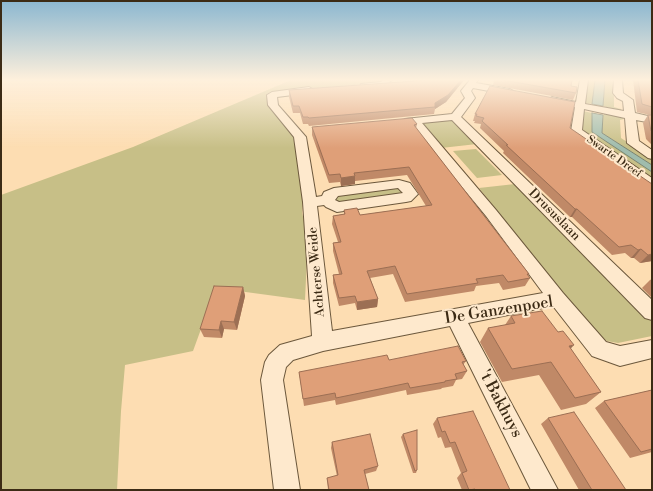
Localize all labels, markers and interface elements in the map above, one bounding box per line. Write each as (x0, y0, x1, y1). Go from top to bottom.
street label: Swarte Dreef (584, 133, 644, 181)
street label: Drususlaan (525, 186, 583, 244)
street label: Achterse Weide (305, 226, 329, 318)
street label: De Ganzenpoel (443, 293, 555, 329)
street label: 't Bakhuys (474, 367, 526, 441)

